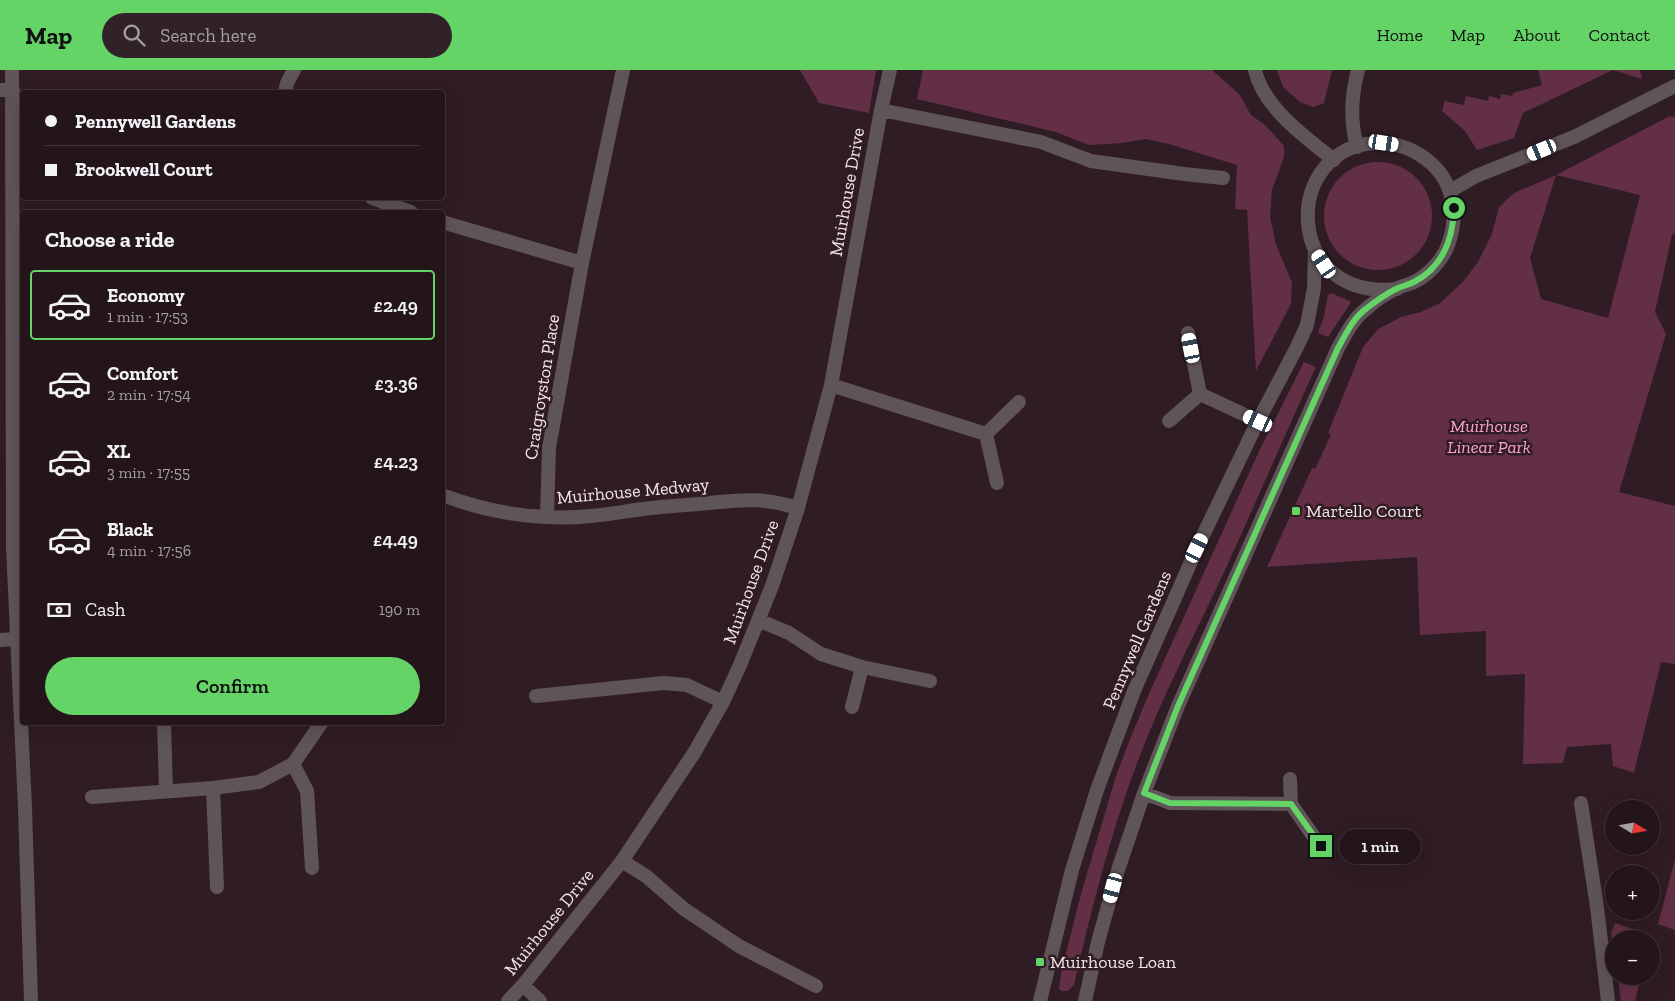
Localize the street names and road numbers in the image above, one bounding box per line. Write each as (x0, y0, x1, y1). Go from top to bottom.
street label: Muirhouse Drive (825, 126, 869, 258)
street label: Craigroyston Place (520, 313, 564, 461)
street label: Muirhouse Medway (556, 473, 711, 509)
street label: Muirhouse Drive (718, 517, 784, 647)
street label: Pennywell Gardens (1098, 567, 1176, 713)
street label: Muirhouse Drive (499, 864, 599, 980)

